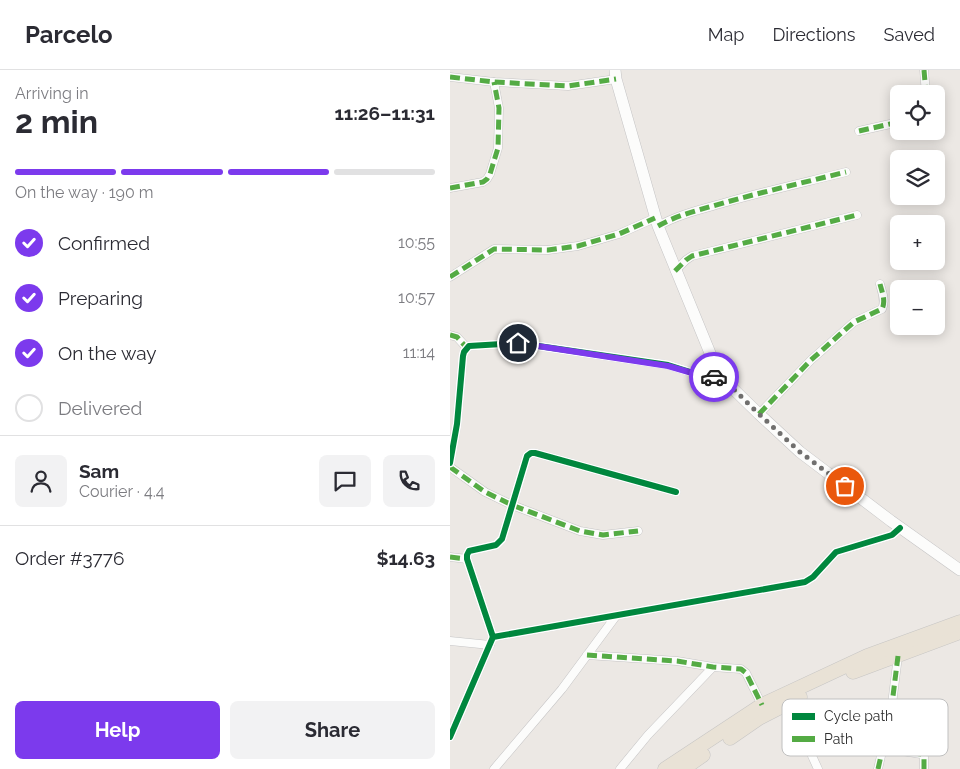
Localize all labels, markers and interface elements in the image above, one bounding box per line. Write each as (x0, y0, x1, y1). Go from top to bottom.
text: Parcelo (25, 20, 113, 49)
text: Map (708, 24, 744, 45)
text: Directions (772, 24, 856, 45)
text: Saved (884, 24, 935, 45)
text: Arriving in (15, 84, 89, 103)
map controls (890, 85, 945, 335)
button: locate (890, 85, 945, 140)
text: 11:26–11:31 (334, 102, 435, 124)
text: 2 min (15, 103, 98, 140)
button: layers (890, 150, 945, 205)
text: On the way · 190 m (15, 183, 154, 202)
button: + (890, 215, 945, 270)
icon: check (15, 229, 43, 257)
text: Confirmed (58, 232, 150, 254)
text: 10:55 (398, 233, 435, 252)
button: − (890, 280, 945, 335)
icon: check (15, 284, 43, 312)
text: Preparing (58, 287, 143, 309)
text: 10:57 (398, 288, 435, 307)
pin (497, 322, 539, 364)
icon: home (504, 329, 532, 357)
icon: check (15, 339, 43, 367)
text: On the way (58, 342, 157, 364)
text: 11:14 (403, 343, 435, 362)
courier (689, 352, 739, 402)
icon: car (700, 363, 728, 391)
text: Delivered (58, 397, 142, 419)
button: person (15, 455, 67, 507)
button: chat (319, 455, 371, 507)
button: phone (383, 455, 435, 507)
text: Sam (79, 460, 119, 482)
pin (824, 465, 866, 507)
icon: bag (831, 472, 859, 500)
text: Courier · 4.4 (79, 482, 164, 501)
text: Order #3776 (15, 547, 124, 569)
text: $14.63 (376, 547, 435, 569)
legend (782, 699, 948, 756)
button: Help (15, 701, 220, 759)
button: Share (230, 701, 435, 759)
text: Cycle path (824, 708, 893, 724)
text: Path (824, 731, 853, 747)

